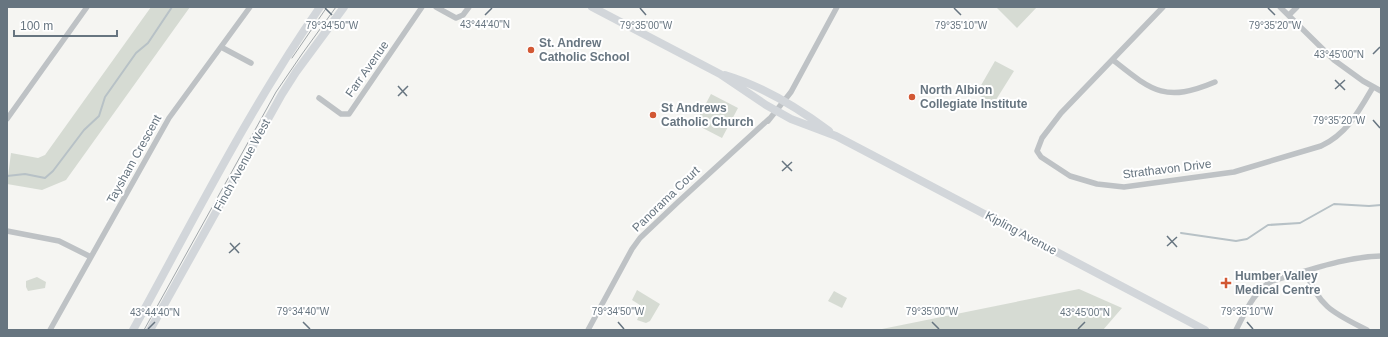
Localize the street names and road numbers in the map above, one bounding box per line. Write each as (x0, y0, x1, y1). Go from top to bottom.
street label: Farr Avenue (343, 38, 392, 100)
street label: Taysham Crescent (104, 112, 165, 206)
street label: Finch Avenue West (211, 116, 273, 213)
street label: Strathavon Drive (1122, 157, 1213, 181)
street label: Panorama Court (629, 163, 703, 235)
street label: Kipling Avenue (983, 208, 1060, 258)

